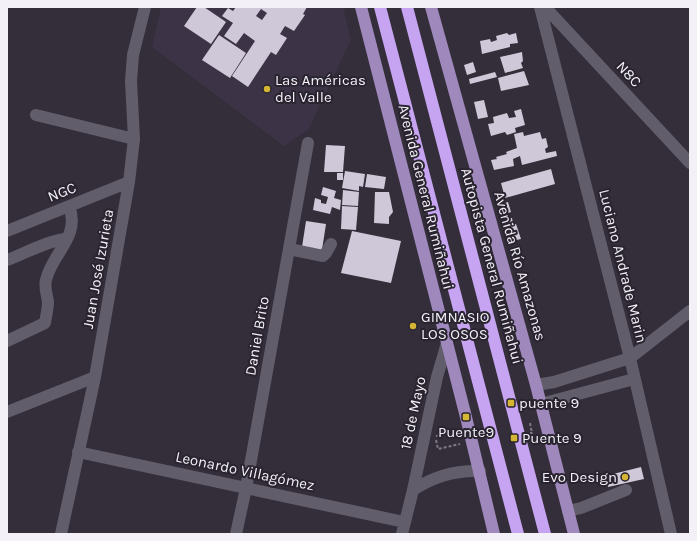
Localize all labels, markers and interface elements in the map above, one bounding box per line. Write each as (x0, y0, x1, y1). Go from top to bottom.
street label: N8C (613, 57, 645, 91)
place label: Las Américas del Valle (275, 71, 366, 106)
marker: Las Américas del Valle (262, 84, 272, 94)
street label: Avenida General Rumiñahui (394, 103, 458, 291)
street label: Autopista General Rumiñahui (457, 166, 527, 366)
street label: NGC (45, 178, 79, 206)
street label: Luciano Andrade Marin (595, 187, 651, 345)
street label: Avenida Río Amazonas (490, 189, 550, 343)
street label: Juan José Izurieta (79, 208, 117, 330)
street label: Daniel Brito (241, 295, 273, 377)
place label: GIMNASIO LOS OSOS (421, 308, 489, 343)
marker: GIMNASIO LOS OSOS (408, 321, 418, 331)
street label: 18 de Mayo (396, 375, 430, 451)
place label: puente 9 (519, 394, 579, 412)
marker: puente 9 (506, 398, 516, 408)
marker: Puente9 (461, 412, 471, 422)
place label: Puente9 (438, 423, 494, 441)
place label: Puente 9 (522, 429, 582, 447)
marker: Puente 9 (509, 433, 519, 443)
street label: Leonardo Villagómez (174, 447, 316, 495)
place label: Evo Design (542, 468, 617, 486)
marker: Evo Design (620, 472, 630, 482)

